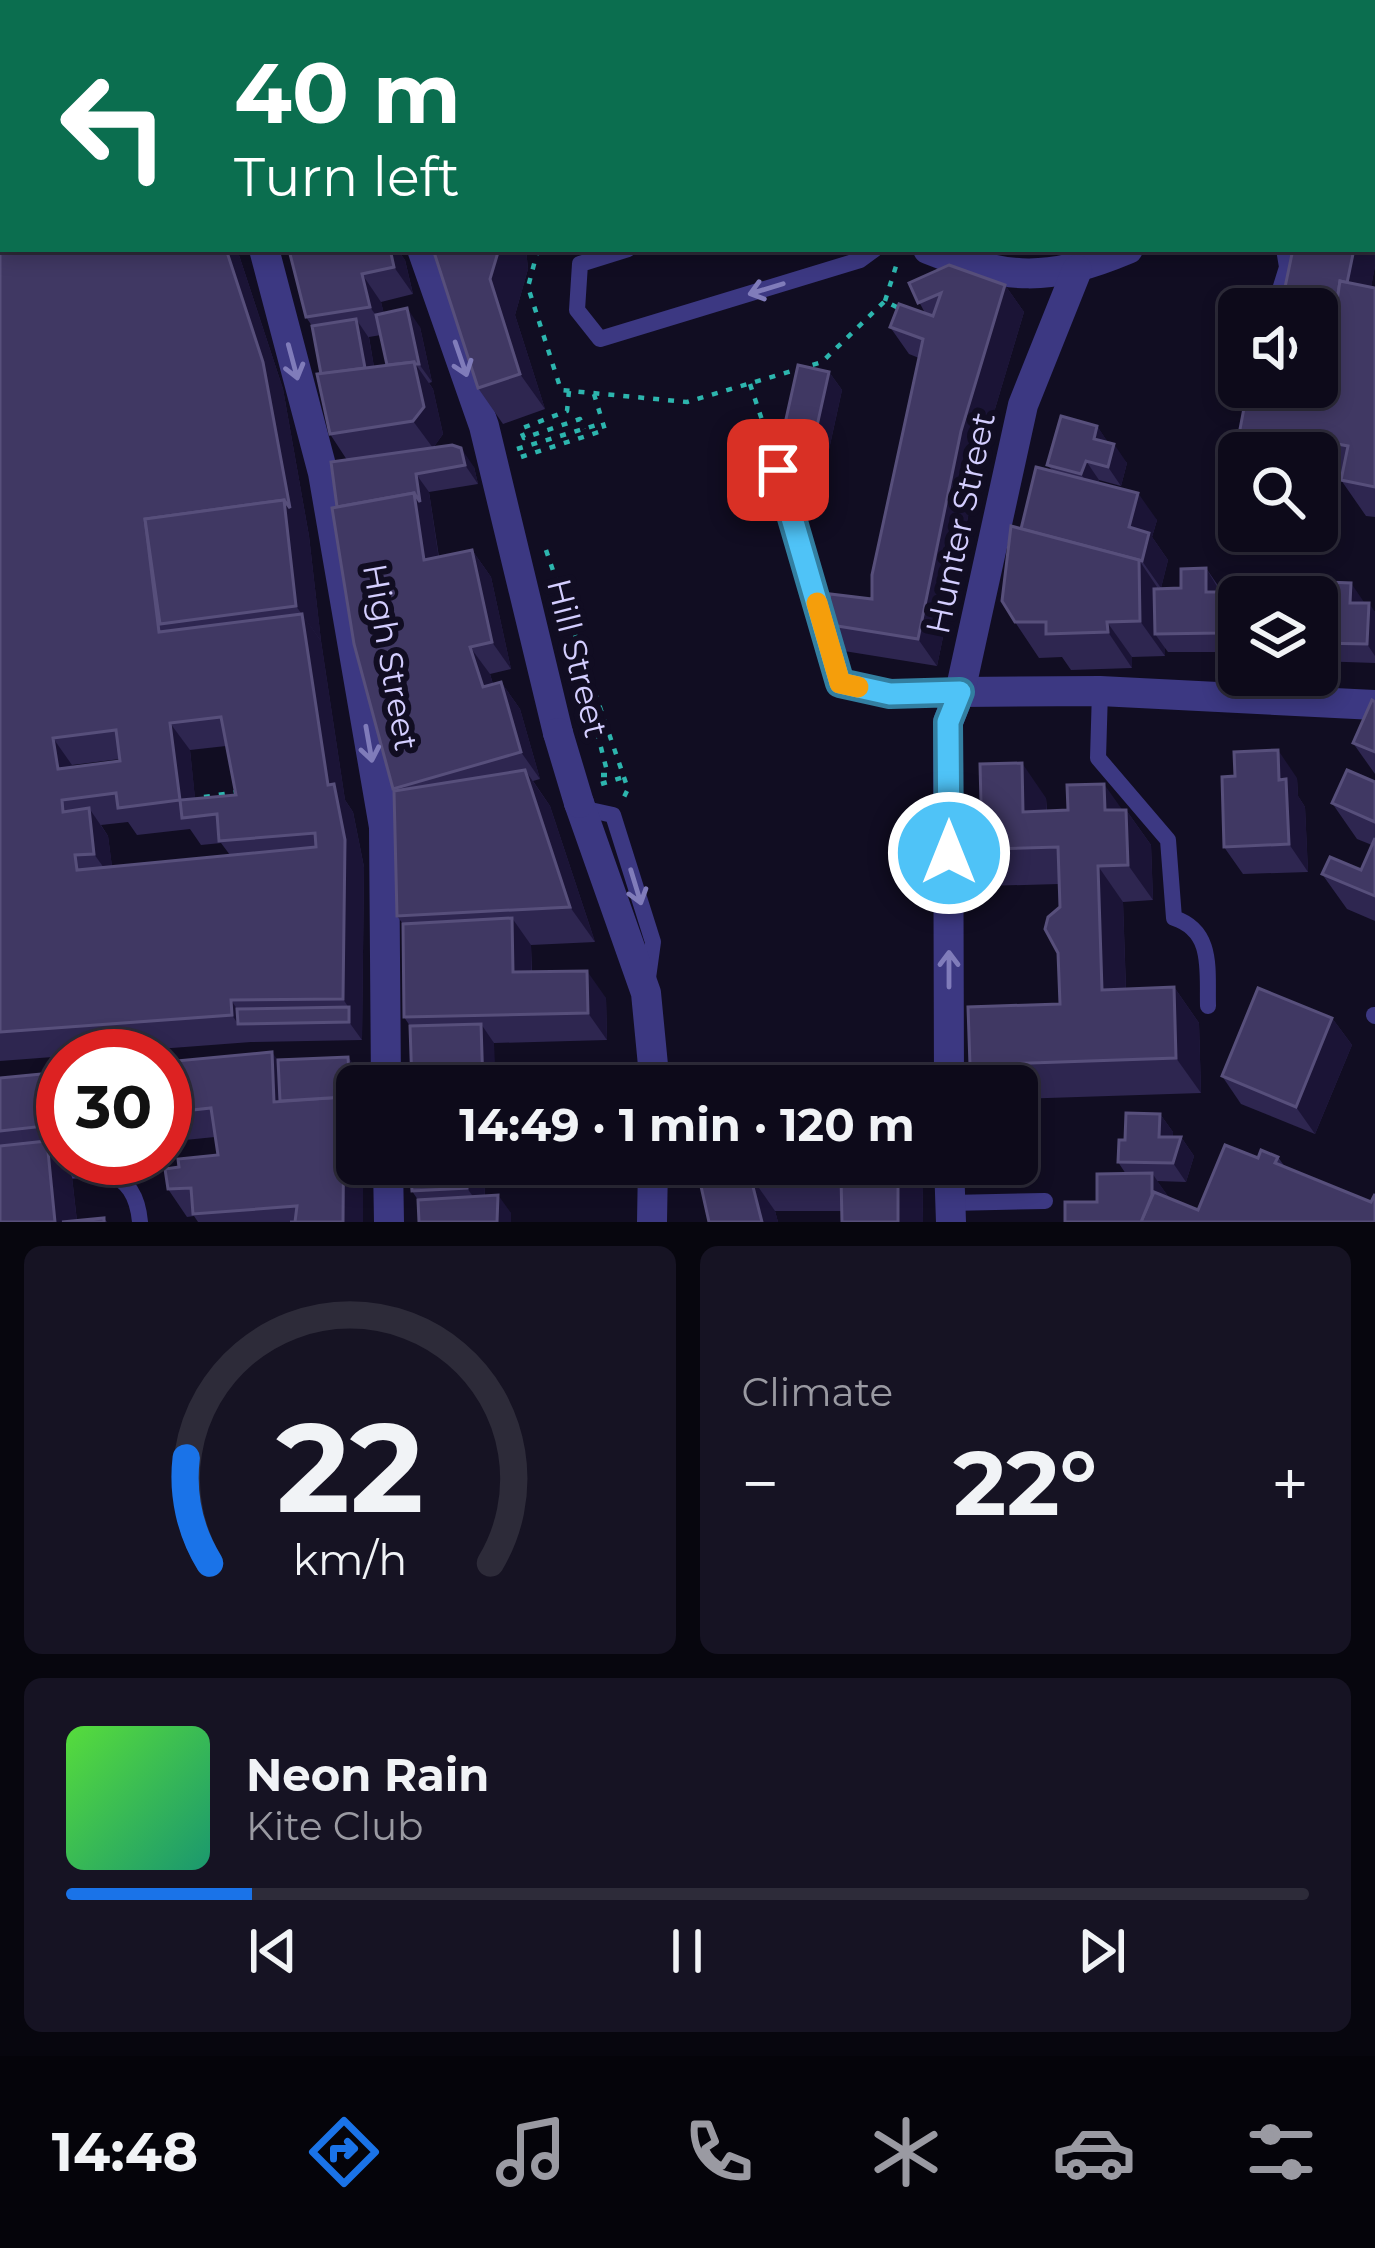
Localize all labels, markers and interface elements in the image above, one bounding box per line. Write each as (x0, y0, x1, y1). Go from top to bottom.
text: 40 m (234, 42, 461, 144)
icon: left (36, 48, 192, 204)
text: Turn left (234, 144, 460, 210)
one-way arrow (748, 279, 786, 301)
map controls (1218, 288, 1338, 696)
button: sound (1218, 288, 1338, 408)
one-way arrow (452, 340, 473, 377)
one-way arrow (284, 343, 306, 381)
street label: Hunter Street (917, 408, 1003, 638)
pin (727, 419, 829, 521)
button: search (1218, 432, 1338, 552)
icon: arrive (745, 437, 811, 503)
street label: High Street (355, 560, 427, 754)
street label: Hill Street (539, 575, 617, 741)
button: layers (1218, 576, 1338, 696)
one-way arrow (359, 724, 382, 763)
position arrow (886, 790, 1012, 916)
one-way arrow (626, 867, 648, 905)
one-way arrow (938, 950, 960, 989)
speed limit sign: 30 (36, 1029, 192, 1185)
text: 14:49 · 1 min · 120 m (459, 1097, 915, 1152)
text: Climate (742, 1368, 893, 1416)
text: 22 (276, 1391, 423, 1543)
text: 22° (953, 1428, 1097, 1538)
text: − (742, 1443, 779, 1524)
text: + (1271, 1443, 1309, 1524)
text: km/h (293, 1533, 407, 1586)
text: Neon Rain (246, 1747, 489, 1802)
text: Kite Club (246, 1802, 424, 1850)
icon: previous (240, 1918, 306, 1984)
icon: pause (654, 1918, 720, 1984)
icon: next (1069, 1918, 1135, 1984)
icon: directions (302, 2110, 386, 2194)
icon: music (489, 2110, 573, 2194)
icon: phone (677, 2110, 761, 2194)
icon: climate (864, 2110, 948, 2194)
icon: car (1052, 2110, 1136, 2194)
icon: filters (1239, 2110, 1323, 2194)
text: 14:48 (52, 2119, 198, 2185)

